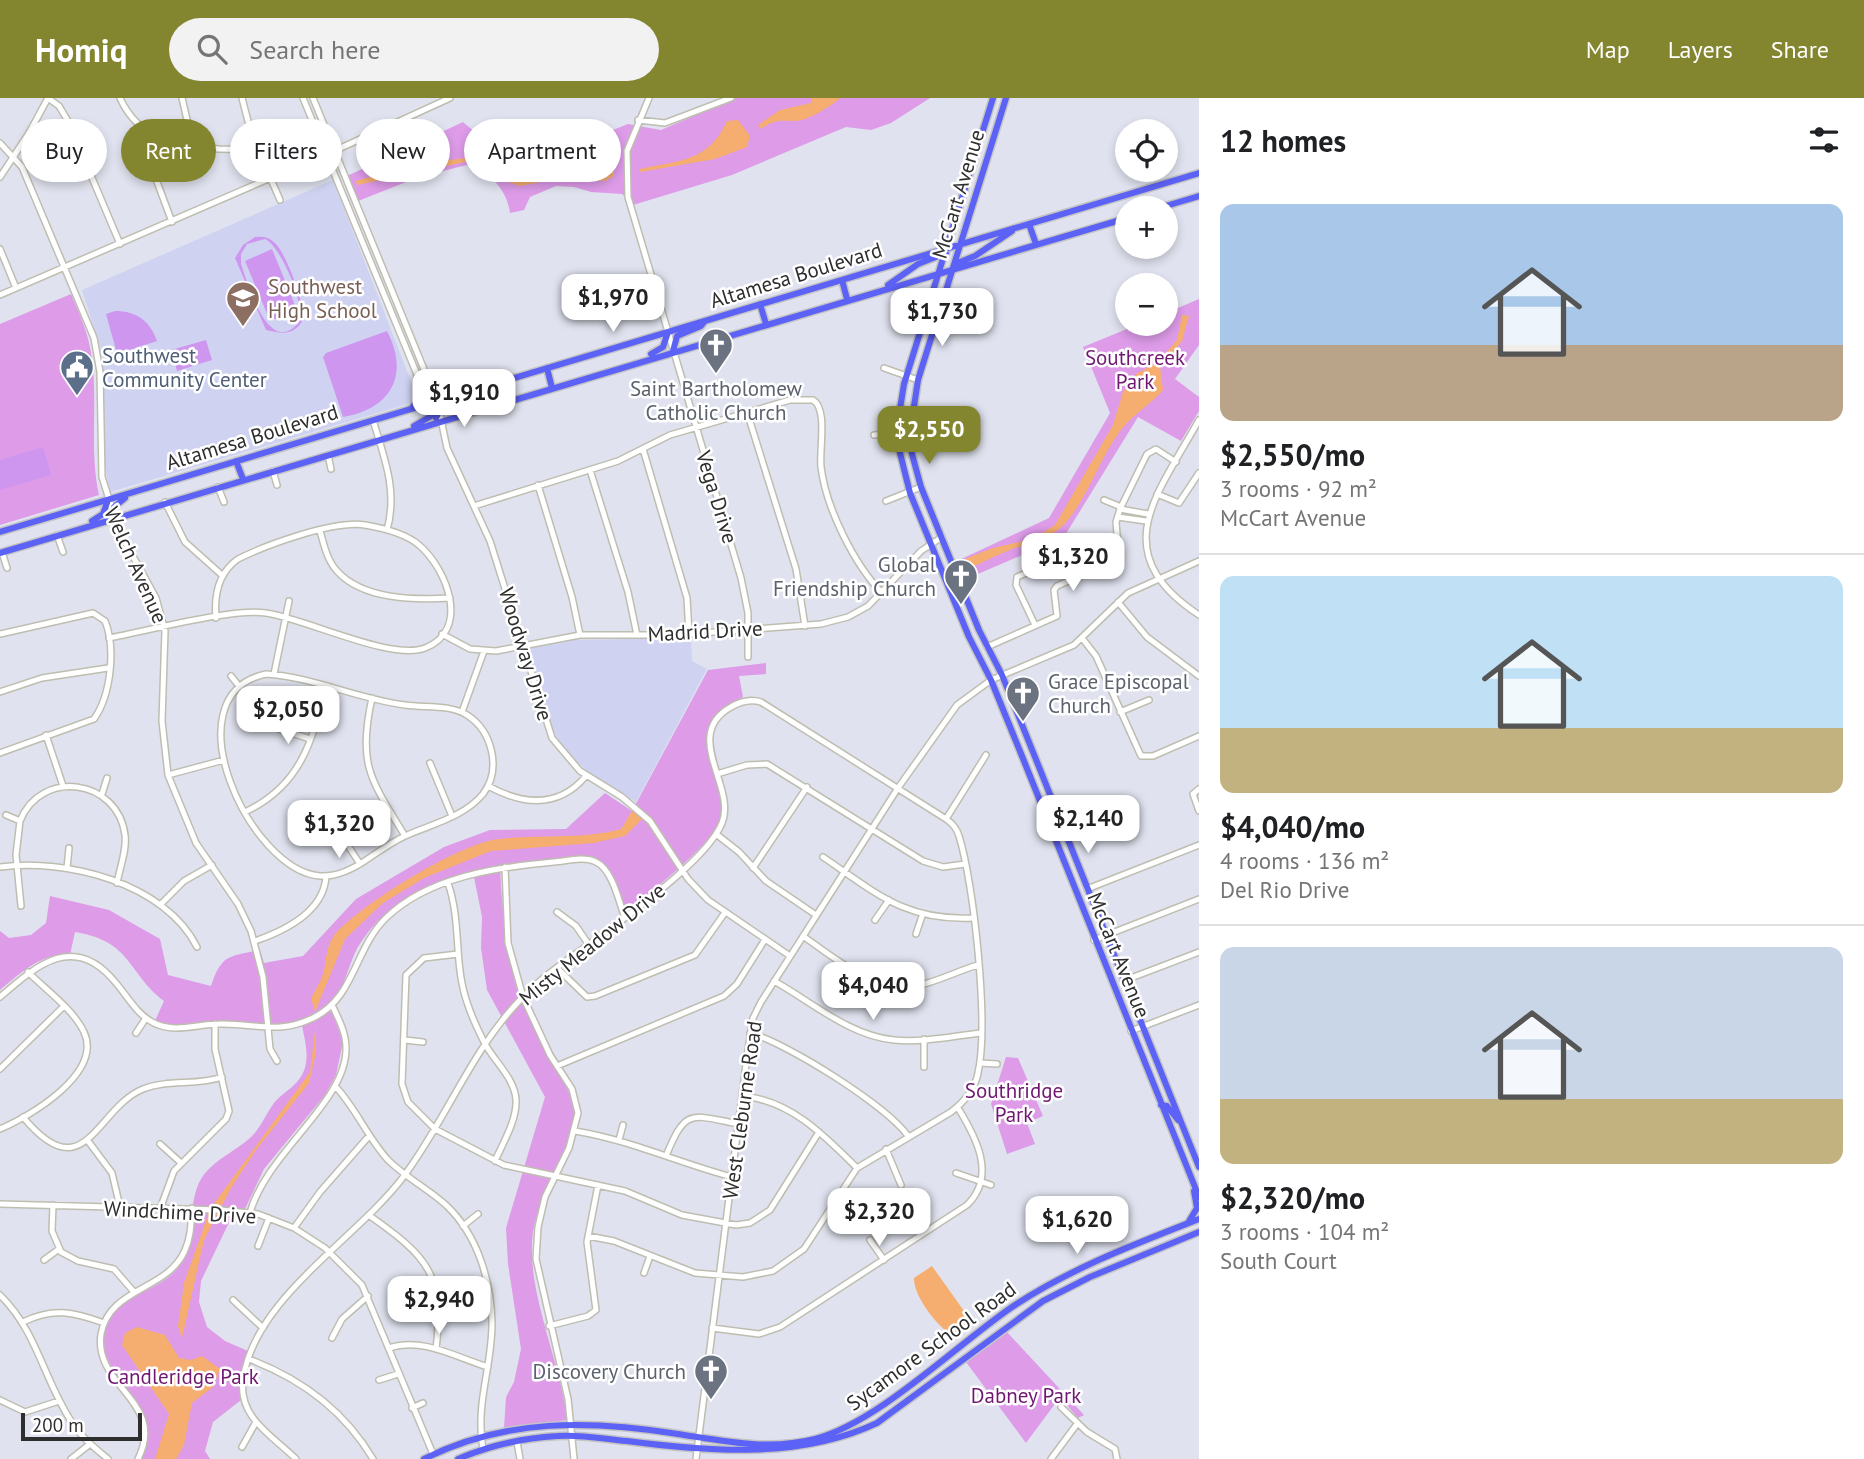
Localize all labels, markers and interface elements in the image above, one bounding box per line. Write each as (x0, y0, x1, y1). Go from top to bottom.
search box (169, 18, 659, 81)
text: Homiq (35, 28, 127, 71)
icon: search (193, 30, 231, 68)
text: Search here (249, 33, 380, 66)
text: Map (1586, 34, 1630, 65)
text: Layers (1668, 34, 1733, 65)
text: Share (1771, 34, 1829, 65)
chip: Buy (21, 119, 107, 182)
chip: Rent (121, 119, 216, 182)
chip: Filters (230, 119, 342, 182)
chip: New (356, 119, 450, 182)
chip: Apartment (464, 119, 621, 182)
map controls (1115, 119, 1178, 336)
button: locate (1115, 119, 1178, 182)
text: 12 homes (1220, 121, 1346, 160)
icon: filters (1805, 121, 1843, 159)
street label: McCart Avenue (926, 126, 990, 262)
button: + (1115, 196, 1178, 259)
street label: Altamesa Boulevard (707, 236, 885, 314)
icon: home (1469, 249, 1595, 375)
place label: Southwest High School (268, 273, 377, 324)
button: − (1115, 273, 1178, 336)
pin: $1,970 (556, 274, 670, 334)
school or university icon: Southwest High School (224, 279, 262, 328)
text: $1,970 (577, 282, 649, 311)
pin: $1,730 (885, 288, 999, 348)
text: $1,730 (906, 296, 978, 325)
church icon: Saint Bartholomew Catholic Church (697, 326, 735, 375)
place label: Southwest Community Center (102, 342, 267, 393)
park label: Southcreek Park (1085, 344, 1185, 395)
public building icon: Southwest Community Center (58, 348, 96, 397)
pin: $1,910 (407, 370, 521, 429)
place label: Saint Bartholomew Catholic Church (630, 375, 803, 426)
text: $1,910 (428, 377, 500, 406)
street label: Altamesa Boulevard (163, 398, 341, 476)
pin: $2,550 (872, 406, 986, 466)
text: $2,550 (893, 414, 965, 443)
text: $2,550/mo (1220, 435, 1365, 474)
street label: Vega Drive (690, 446, 744, 547)
text: 3 rooms · 92 m² (1220, 474, 1377, 503)
street label: Welch Avenue (98, 503, 174, 627)
text: McCart Avenue (1220, 503, 1366, 532)
pin: $1,320 (1016, 533, 1130, 593)
text: $1,320 (1037, 541, 1109, 570)
place label: Global Friendship Church (773, 551, 936, 602)
church icon: Global Friendship Church (942, 557, 980, 606)
street label: Woodway Drive (493, 584, 559, 724)
street label: Madrid Drive (647, 615, 763, 647)
icon: home (1469, 621, 1595, 747)
place label: Grace Episcopal Church (1048, 668, 1189, 719)
church icon: Grace Episcopal Church (1004, 674, 1042, 723)
pin: $2,050 (231, 686, 345, 746)
text: $2,050 (252, 694, 324, 723)
pin: $2,140 (1031, 796, 1145, 855)
pin: $1,320 (282, 800, 396, 860)
text: $2,140 (1052, 803, 1124, 832)
text: $4,040/mo (1220, 807, 1365, 846)
text: $1,320 (303, 808, 375, 837)
text: 4 rooms · 136 m² (1220, 846, 1389, 875)
text: Del Rio Drive (1220, 875, 1349, 904)
street label: Misty Meadow Drive (513, 877, 671, 1011)
street label: McCart Avenue (1081, 888, 1157, 1022)
pin: $4,040 (816, 962, 930, 1022)
text: $4,040 (837, 970, 909, 999)
icon: home (1469, 992, 1595, 1118)
street label: West Cleburne Road (716, 1019, 768, 1201)
park label: Southridge Park (965, 1077, 1063, 1128)
text: $2,320/mo (1220, 1178, 1365, 1217)
pin: $2,320 (822, 1188, 936, 1248)
street label: Windchime Drive (103, 1195, 257, 1229)
text: $2,320 (843, 1196, 915, 1225)
pin: $1,620 (1020, 1196, 1134, 1256)
text: $1,620 (1041, 1204, 1113, 1233)
text: 3 rooms · 104 m² (1220, 1217, 1389, 1246)
text: South Court (1220, 1246, 1337, 1275)
street label: Sycamore School Road (841, 1275, 1021, 1417)
pin: $2,940 (382, 1276, 496, 1336)
text: $2,940 (403, 1284, 475, 1313)
church icon: Discovery Church (692, 1352, 730, 1401)
place label: Discovery Church (533, 1358, 686, 1385)
park label: Candleridge Park (107, 1363, 259, 1390)
park label: Dabney Park (971, 1382, 1081, 1409)
scale bar (21, 1410, 142, 1442)
text: 200 m (32, 1413, 84, 1437)

